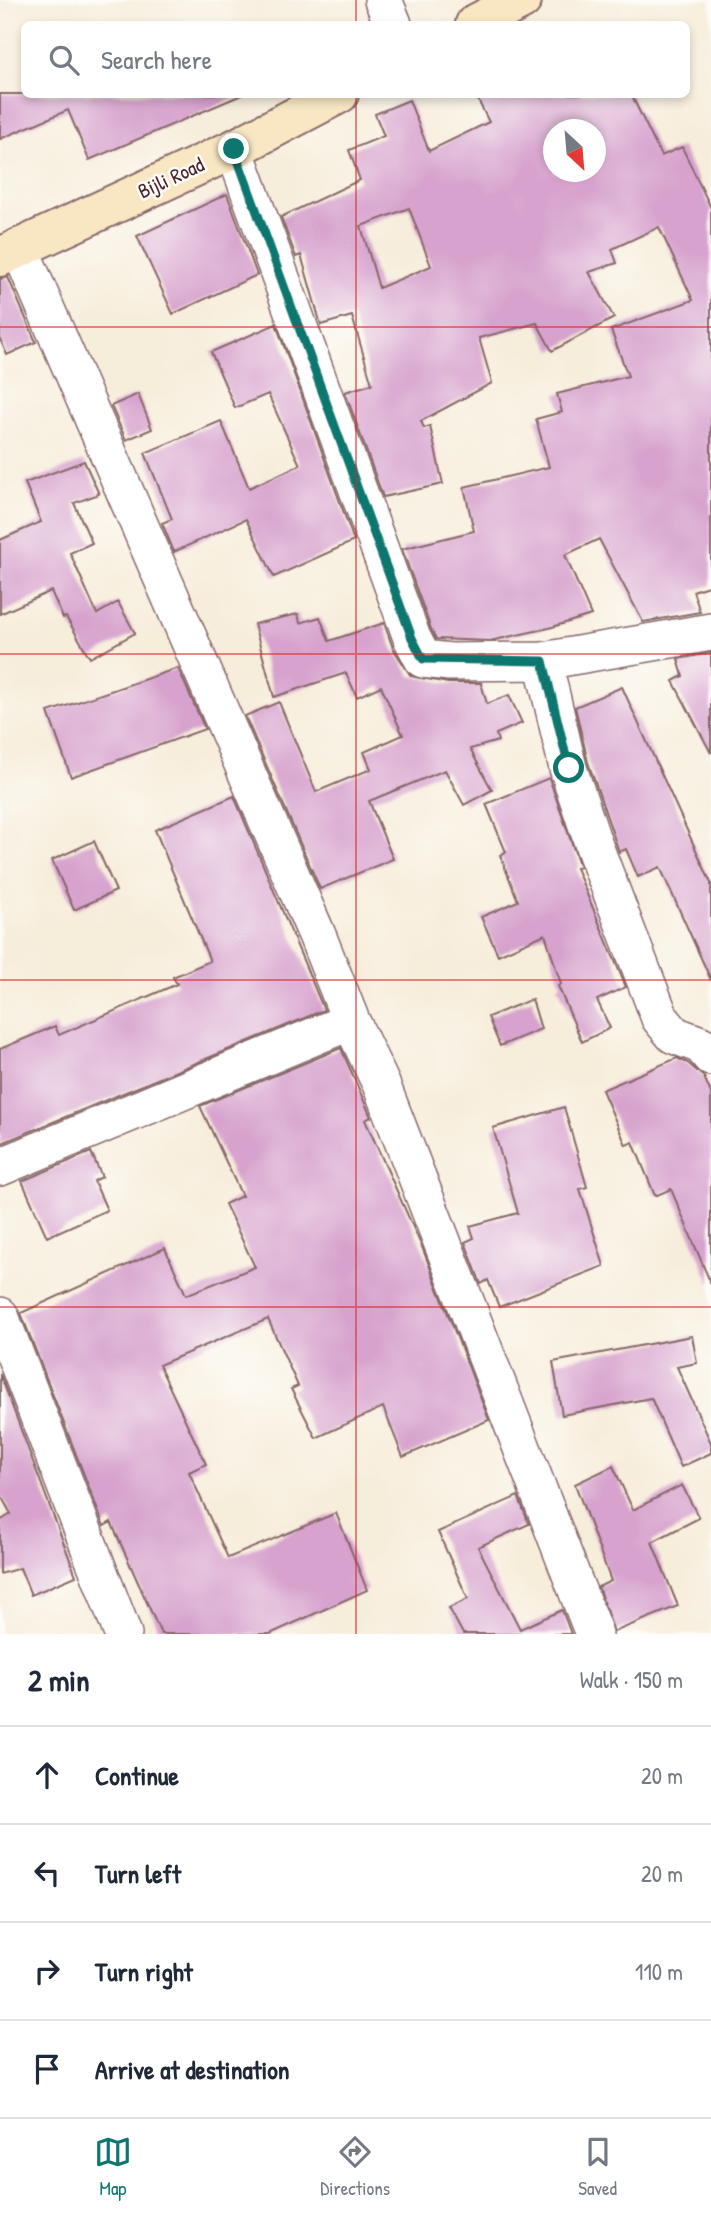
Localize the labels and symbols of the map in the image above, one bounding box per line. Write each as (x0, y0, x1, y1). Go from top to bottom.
north arrow (543, 119, 606, 182)
route end (218, 133, 249, 164)
street label: Bijli Road (133, 150, 209, 205)
route start (553, 752, 584, 783)

